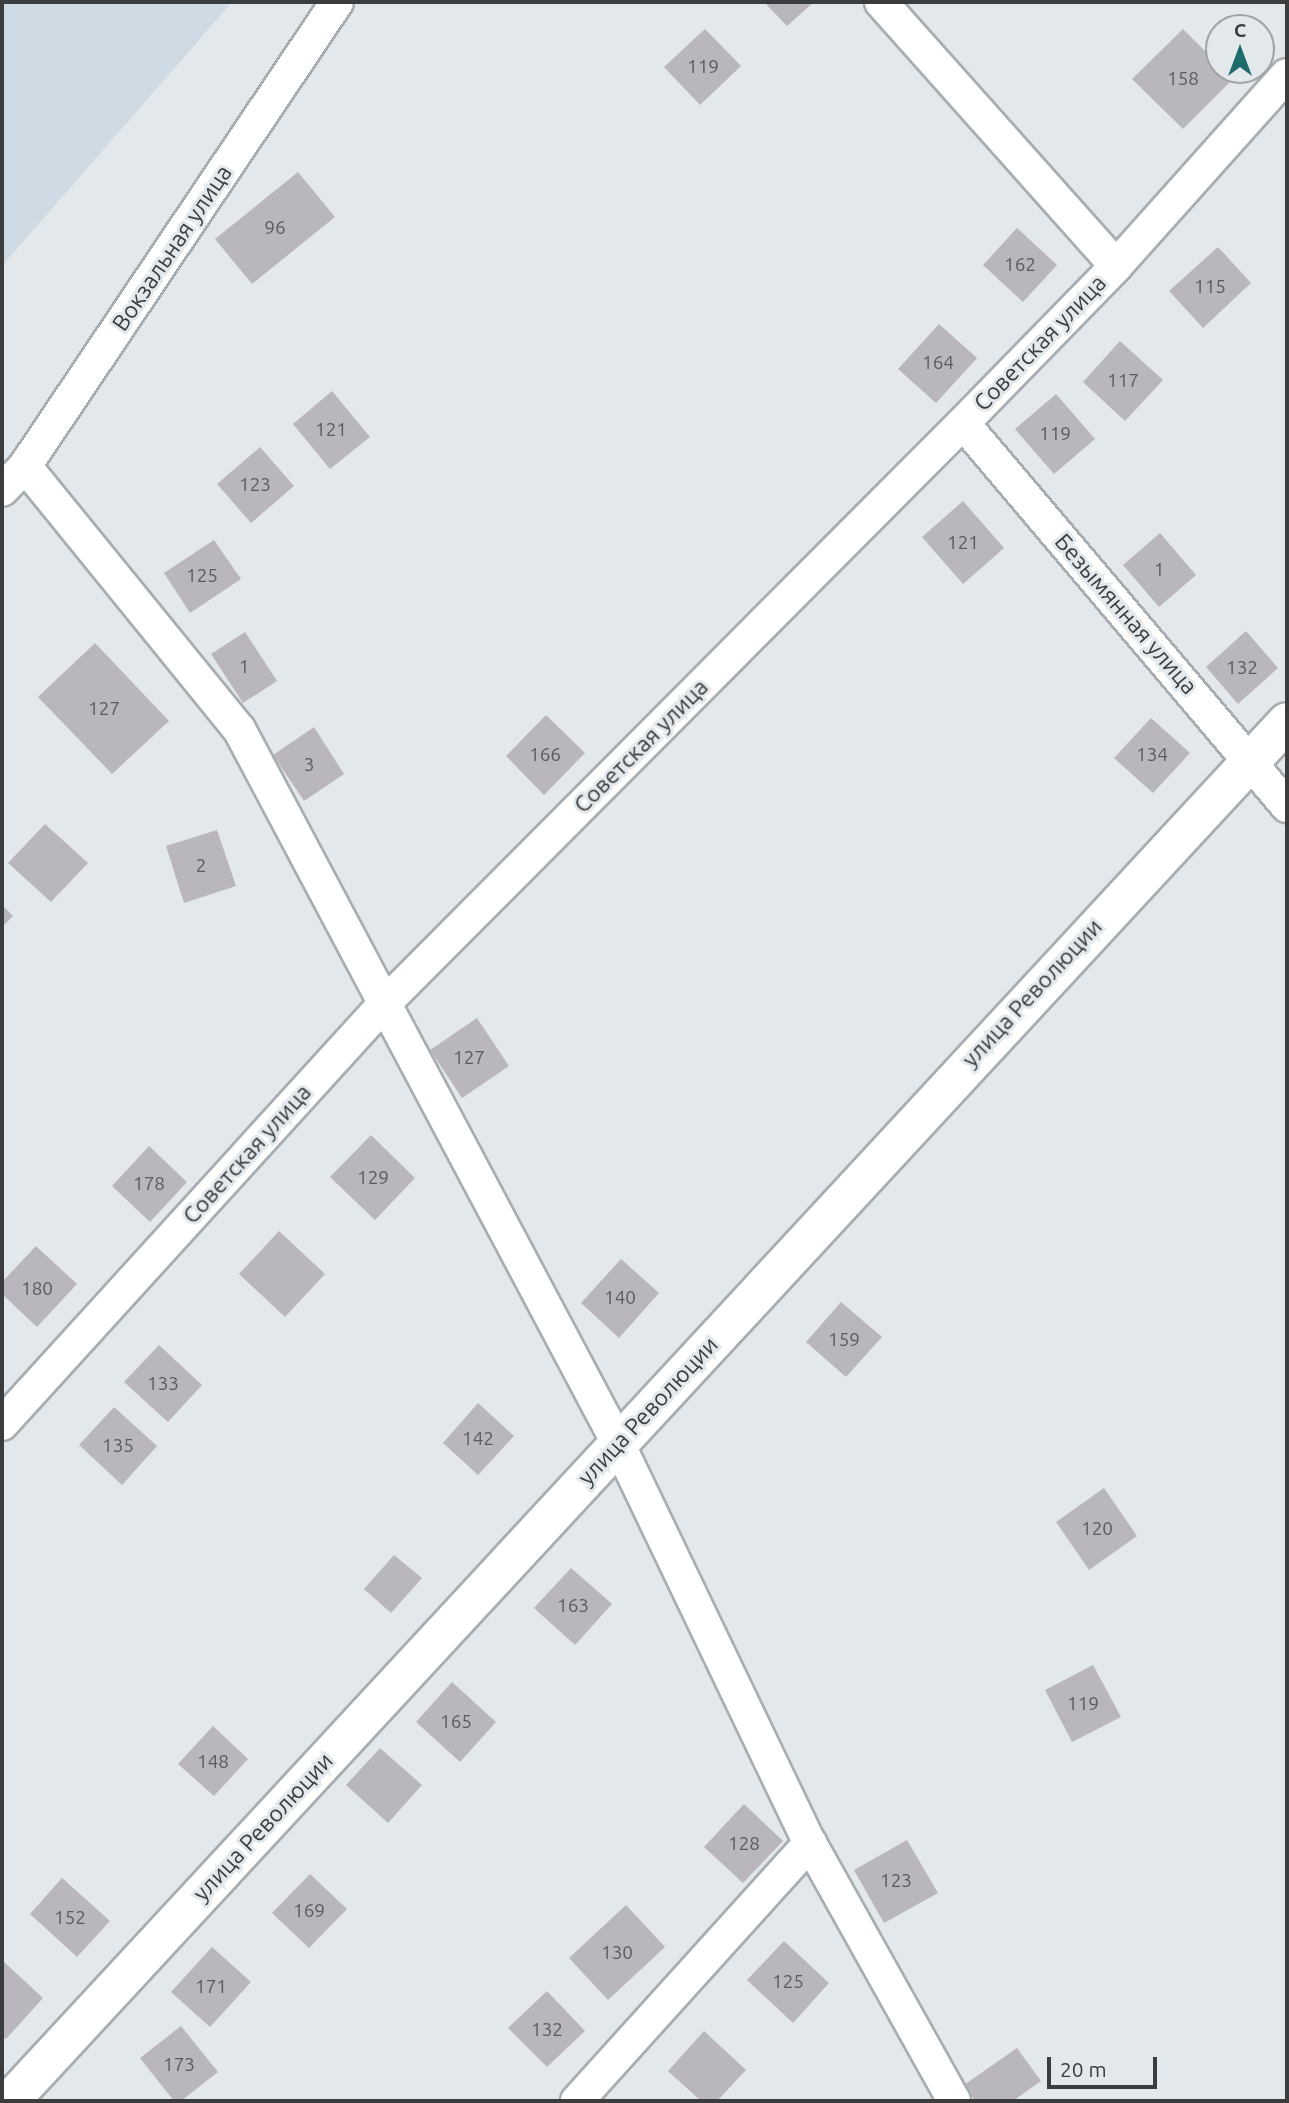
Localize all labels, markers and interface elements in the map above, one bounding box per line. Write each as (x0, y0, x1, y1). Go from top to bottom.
north arrow (1205, 14, 1275, 84)
text: С (1234, 19, 1246, 41)
house number: 119 (687, 56, 719, 78)
house number: 158 (1167, 68, 1199, 90)
street label: Вокзальная улица (106, 160, 238, 336)
house number: 96 (264, 217, 286, 239)
house number: 162 (1004, 254, 1036, 276)
street label: Советская улица (968, 269, 1112, 417)
house number: 115 (1194, 276, 1226, 298)
house number: 164 (922, 352, 954, 374)
house number: 117 (1107, 370, 1139, 392)
house number: 121 (315, 419, 347, 441)
house number: 119 (1039, 423, 1071, 445)
house number: 123 (239, 474, 271, 496)
street label: Безымянная улица (1049, 528, 1203, 700)
house number: 121 (947, 532, 979, 554)
house number: 1 (1154, 559, 1164, 581)
house number: 125 (186, 565, 218, 587)
house number: 1 (239, 656, 249, 678)
house number: 132 (1226, 657, 1258, 679)
street label: Советская улица (568, 673, 714, 819)
house number: 127 (88, 698, 120, 720)
house number: 166 (529, 744, 561, 766)
house number: 134 (1136, 744, 1168, 766)
house number: 3 (304, 754, 314, 776)
house number: 2 (196, 855, 206, 877)
street label: улица Революции (956, 913, 1108, 1073)
house number: 127 (453, 1047, 485, 1069)
street label: Советская улица (177, 1079, 317, 1229)
house number: 129 (357, 1167, 389, 1189)
house number: 178 (133, 1173, 165, 1195)
house number: 180 (21, 1278, 53, 1300)
house number: 140 (604, 1287, 636, 1309)
house number: 159 (828, 1329, 860, 1351)
street label: улица Революции (572, 1331, 724, 1491)
house number: 133 (147, 1373, 179, 1395)
house number: 142 (462, 1428, 494, 1450)
house number: 135 (102, 1435, 134, 1457)
house number: 120 (1081, 1518, 1113, 1540)
house number: 163 (557, 1595, 589, 1617)
house number: 119 (1067, 1693, 1099, 1715)
house number: 165 (440, 1711, 472, 1733)
street label: улица Революции (187, 1747, 339, 1907)
house number: 148 (197, 1751, 229, 1773)
house number: 128 (728, 1833, 760, 1855)
house number: 123 (880, 1870, 912, 1892)
house number: 169 (293, 1900, 325, 1922)
house number: 152 (54, 1907, 86, 1929)
house number: 130 (601, 1942, 633, 1964)
house number: 125 (772, 1971, 804, 1993)
house number: 171 (195, 1976, 227, 1998)
house number: 132 (531, 2019, 563, 2041)
scale bar (1051, 2044, 1161, 2088)
house number: 173 (163, 2054, 195, 2076)
text: 20 m (1060, 2057, 1107, 2081)

